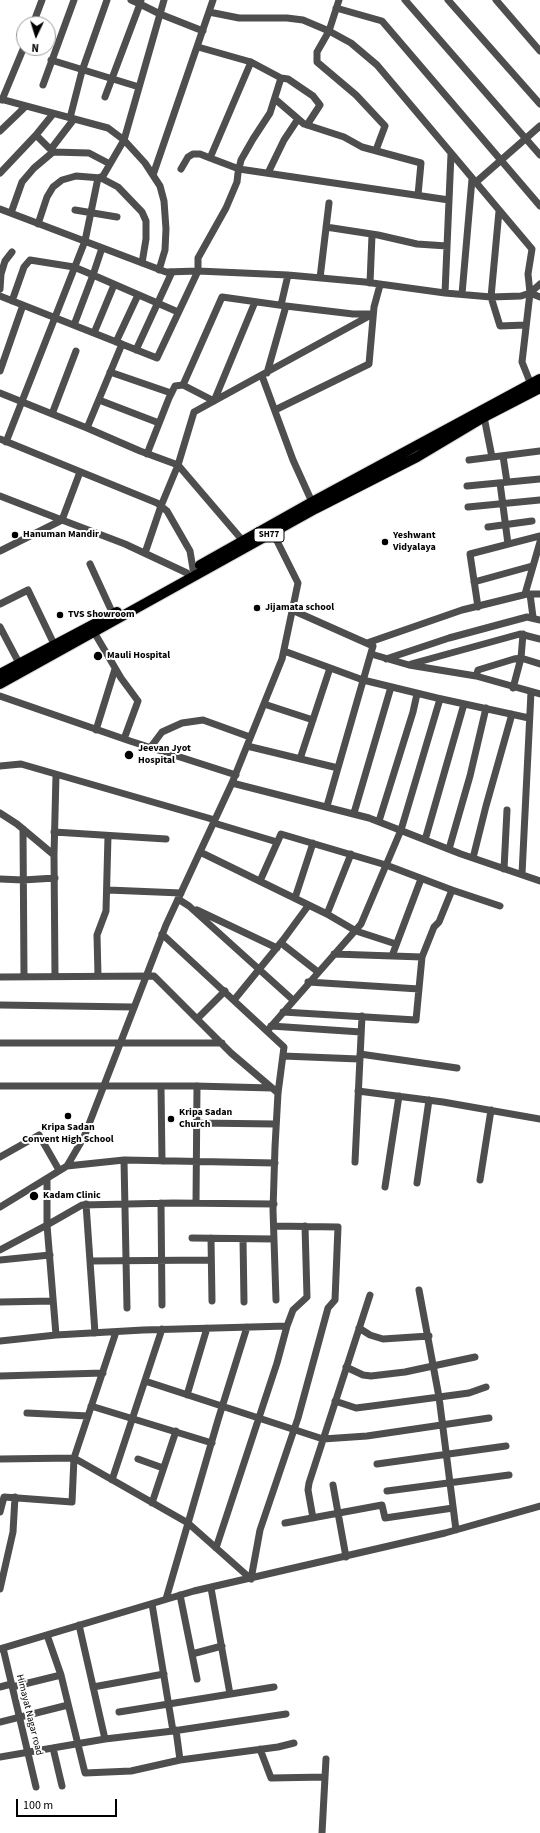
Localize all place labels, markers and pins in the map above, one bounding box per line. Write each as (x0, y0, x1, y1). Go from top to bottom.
place label: Hanuman Mandir (23, 529, 99, 541)
marker: Hanuman Mandir (10, 530, 20, 540)
place label: Yeshwant Vidyalaya (393, 530, 436, 554)
marker: Yeshwant Vidyalaya (380, 537, 390, 547)
place label: Jijamata school (265, 602, 334, 614)
marker: Jijamata school (252, 603, 262, 613)
place label: TVS Showroom (68, 609, 135, 621)
marker: TVS Showroom (55, 610, 65, 620)
marker: Mauli Hospital (92, 650, 104, 662)
place label: Mauli Hospital (107, 650, 170, 662)
place label: Jeevan Jyot Hospital (138, 743, 191, 766)
marker: Jeevan Jyot Hospital (123, 749, 135, 761)
place label: Kripa Sadan Church (179, 1107, 232, 1130)
marker: Kripa Sadan Convent High School (63, 1111, 73, 1121)
marker: Kripa Sadan Church (166, 1114, 176, 1124)
place label: Kripa Sadan Convent High School (22, 1122, 114, 1146)
marker: Kadam Clinic (28, 1190, 40, 1202)
place label: Kadam Clinic (43, 1190, 101, 1202)

